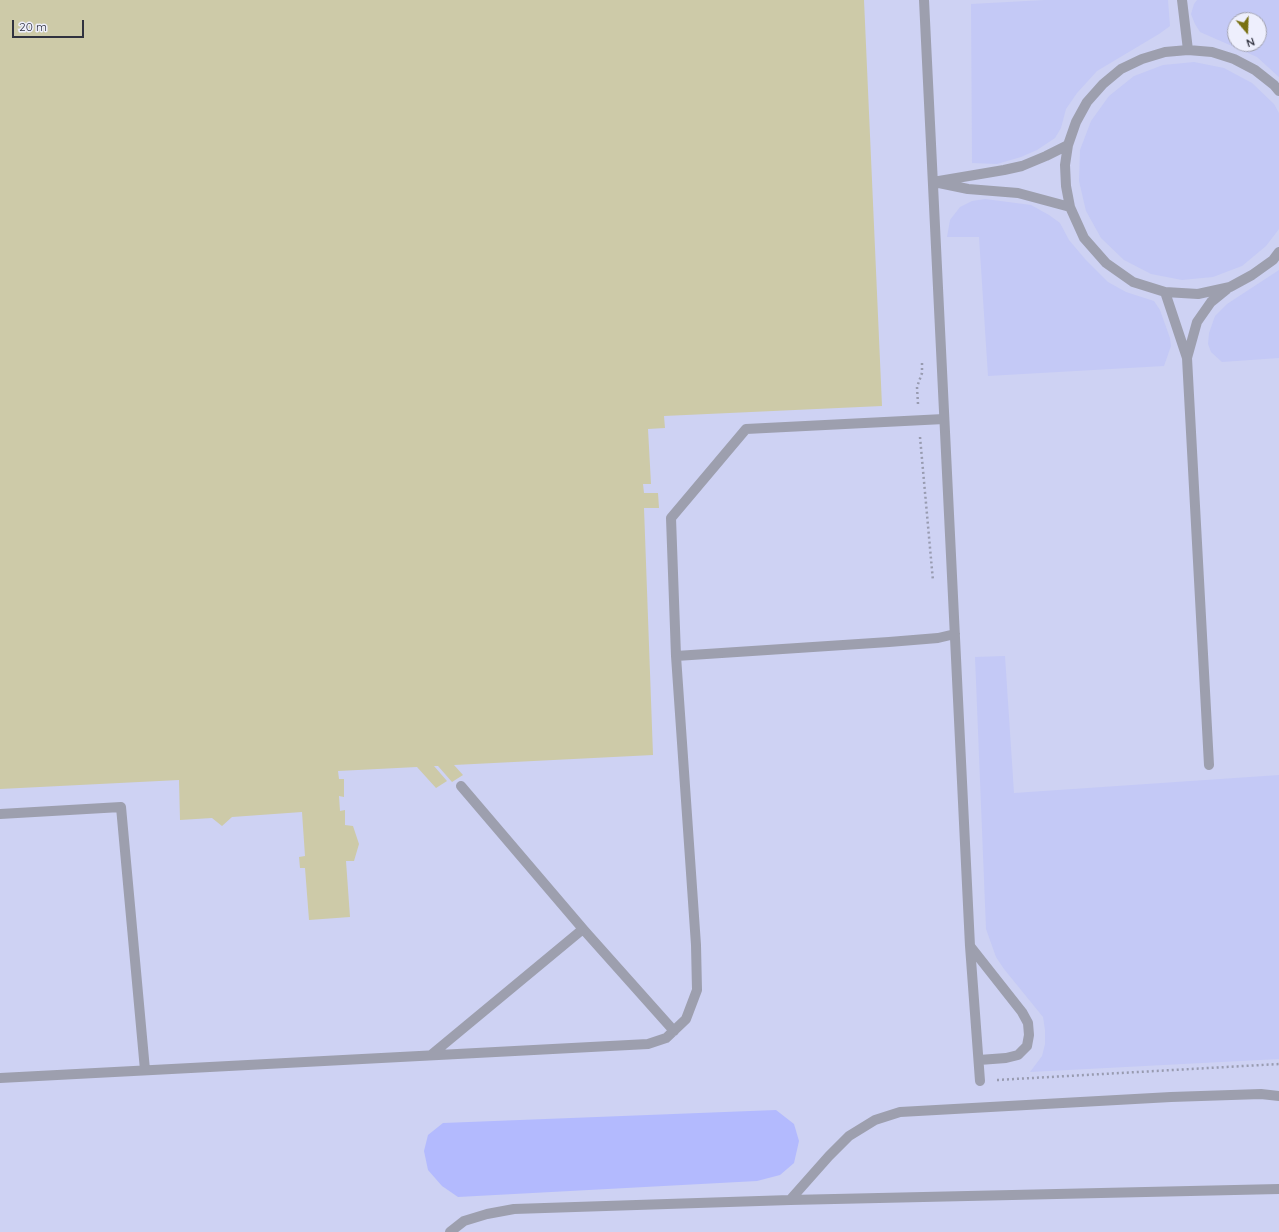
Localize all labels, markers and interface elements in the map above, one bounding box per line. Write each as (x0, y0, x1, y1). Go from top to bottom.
scale bar (14, 12, 86, 38)
north arrow (1227, 12, 1267, 52)
text: 20 m (19, 19, 47, 34)
text: N (1244, 34, 1257, 50)

